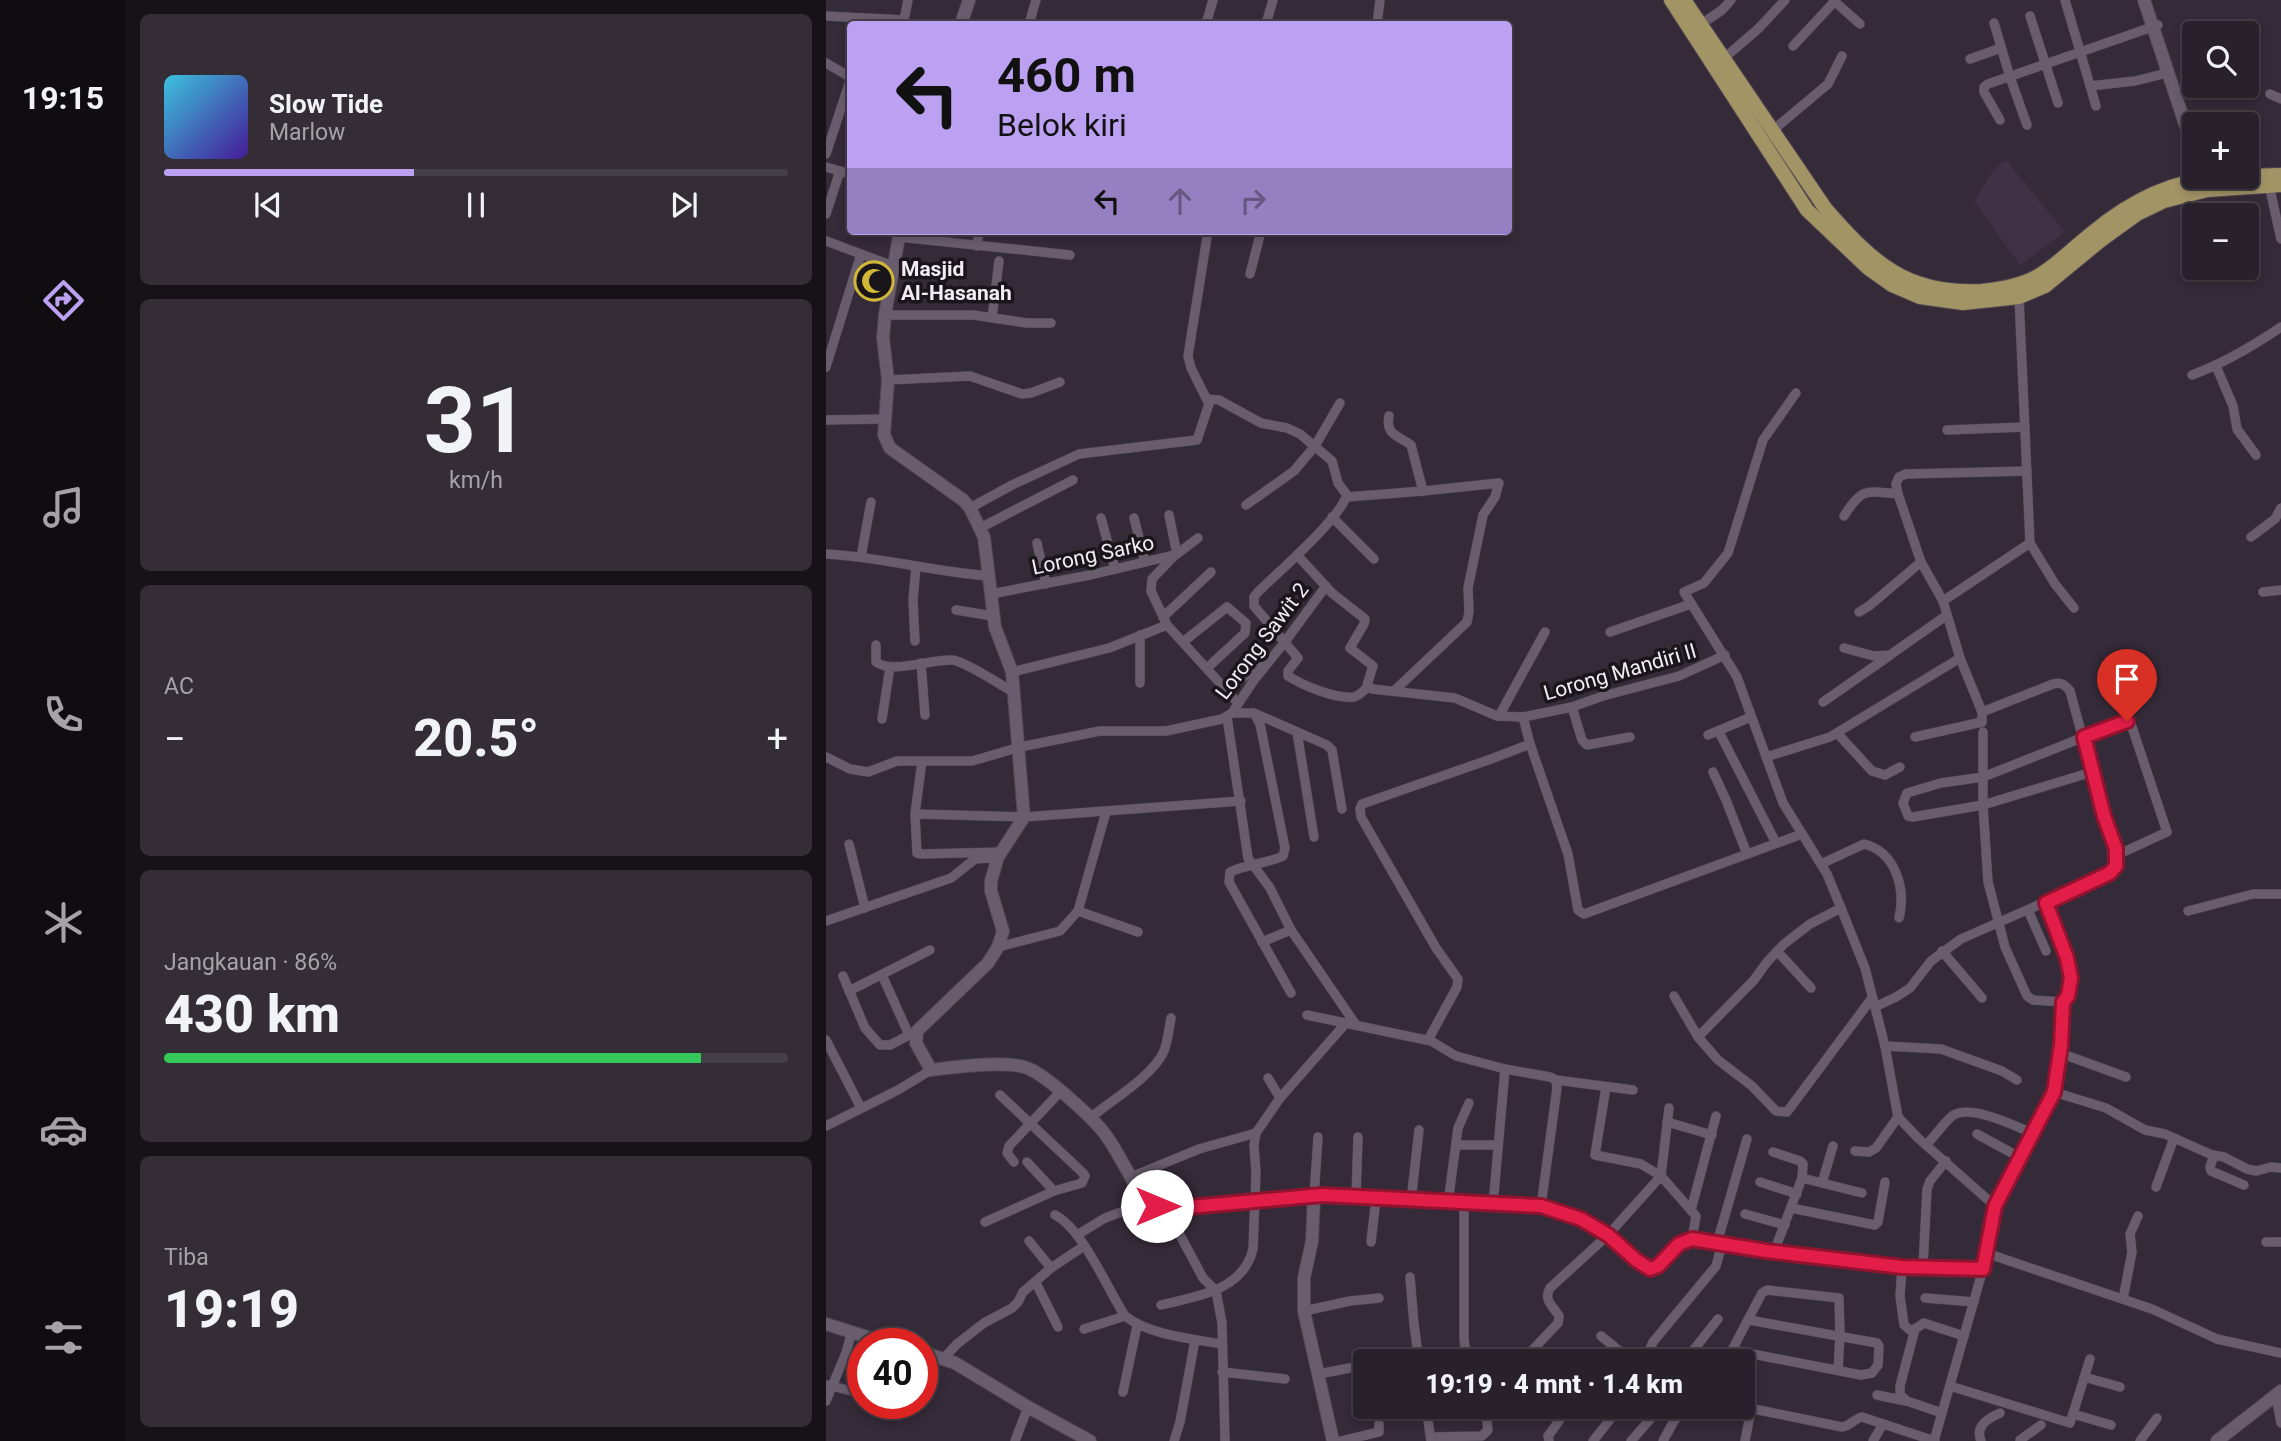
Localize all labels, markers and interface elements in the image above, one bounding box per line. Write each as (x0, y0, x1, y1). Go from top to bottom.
map controls (2182, 21, 2259, 280)
button: search (2182, 21, 2259, 98)
text: 460 m (997, 47, 1136, 104)
icon: left (882, 49, 973, 140)
text: 19:15 (22, 79, 104, 117)
text: Slow Tide (269, 89, 383, 119)
text: Belok kiri (997, 106, 1127, 144)
button: + (2182, 112, 2259, 189)
text: Marlow (269, 119, 345, 146)
icon: left (1088, 182, 1126, 220)
icon: ahead (1161, 182, 1199, 220)
icon: right (1234, 182, 1272, 220)
icon: previous (249, 186, 287, 224)
icon: pause (457, 186, 495, 224)
icon: next (665, 186, 703, 224)
button: − (2182, 203, 2259, 280)
place label: Masjid Al-Hasanah (901, 257, 1012, 305)
mosque icon: Masjid Al-Hasanah (853, 260, 895, 302)
icon: directions (39, 276, 88, 325)
text: 31 (424, 368, 528, 474)
text: km/h (449, 467, 503, 494)
icon: music (39, 483, 88, 532)
street label: Lorong Sarko (1030, 530, 1156, 580)
street label: Lorong Sawit 2 (1210, 578, 1314, 704)
street label: Lorong Mandiri II (1541, 639, 1699, 705)
pin (2097, 649, 2157, 721)
icon: arrive (2108, 660, 2146, 698)
text: AC (164, 673, 194, 700)
icon: phone (39, 690, 88, 739)
text: 20.5° (413, 708, 539, 769)
text: − (164, 717, 186, 761)
text: + (766, 717, 788, 761)
icon: climate (39, 898, 88, 947)
text: Jangkauan · 86% (164, 949, 337, 976)
text: 430 km (164, 984, 340, 1045)
icon: car (39, 1105, 88, 1154)
position arrow (1120, 1169, 1194, 1243)
text: Tiba (164, 1244, 209, 1271)
text: 19:19 (164, 1279, 299, 1340)
icon: filters (39, 1313, 88, 1362)
speed limit sign: 40 (847, 1328, 938, 1419)
text: 19:19 · 4 mnt · 1.4 km (1425, 1369, 1683, 1399)

